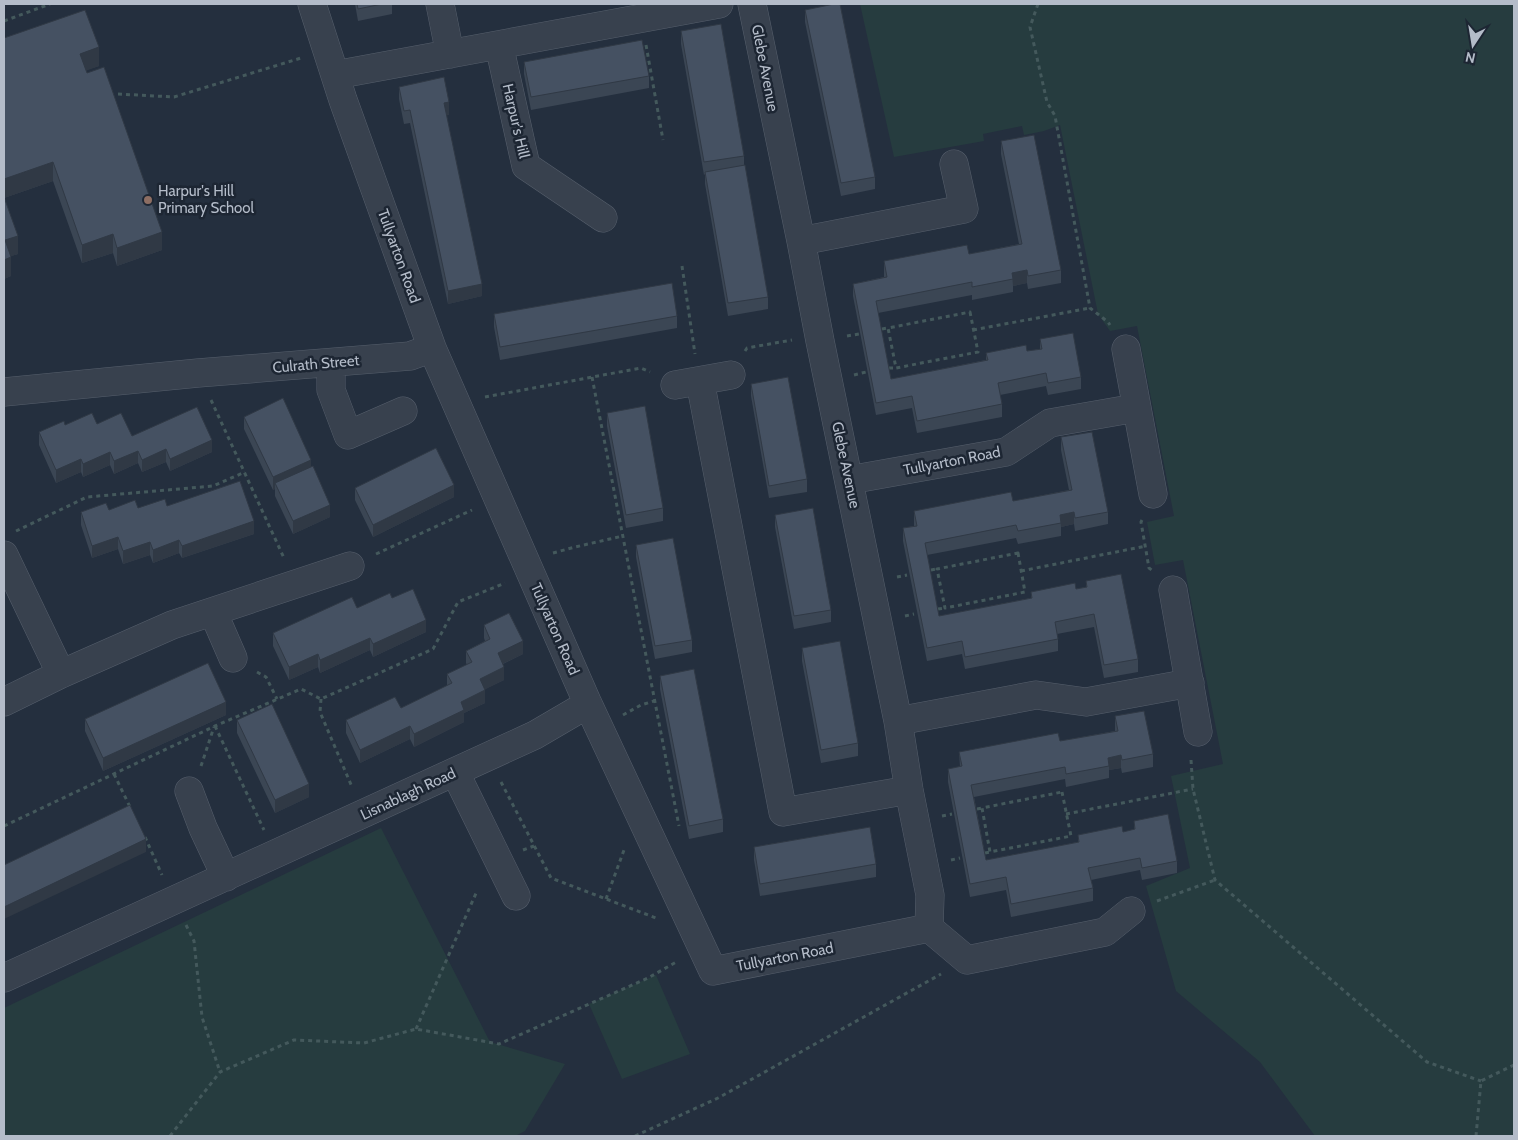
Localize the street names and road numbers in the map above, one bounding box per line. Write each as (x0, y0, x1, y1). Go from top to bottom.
street label: Glebe Avenue (748, 23, 782, 113)
street label: Harpur's Hill (499, 82, 533, 161)
street label: Tullyarton Road (374, 207, 424, 305)
street label: Culrath Street (272, 351, 360, 377)
street label: Glebe Avenue (828, 420, 864, 510)
street label: Tullyarton Road (902, 443, 1002, 479)
street label: Tullyarton Road (527, 580, 583, 678)
street label: Lisnablagh Road (357, 764, 459, 824)
street label: Tullyarton Road (735, 939, 835, 975)

